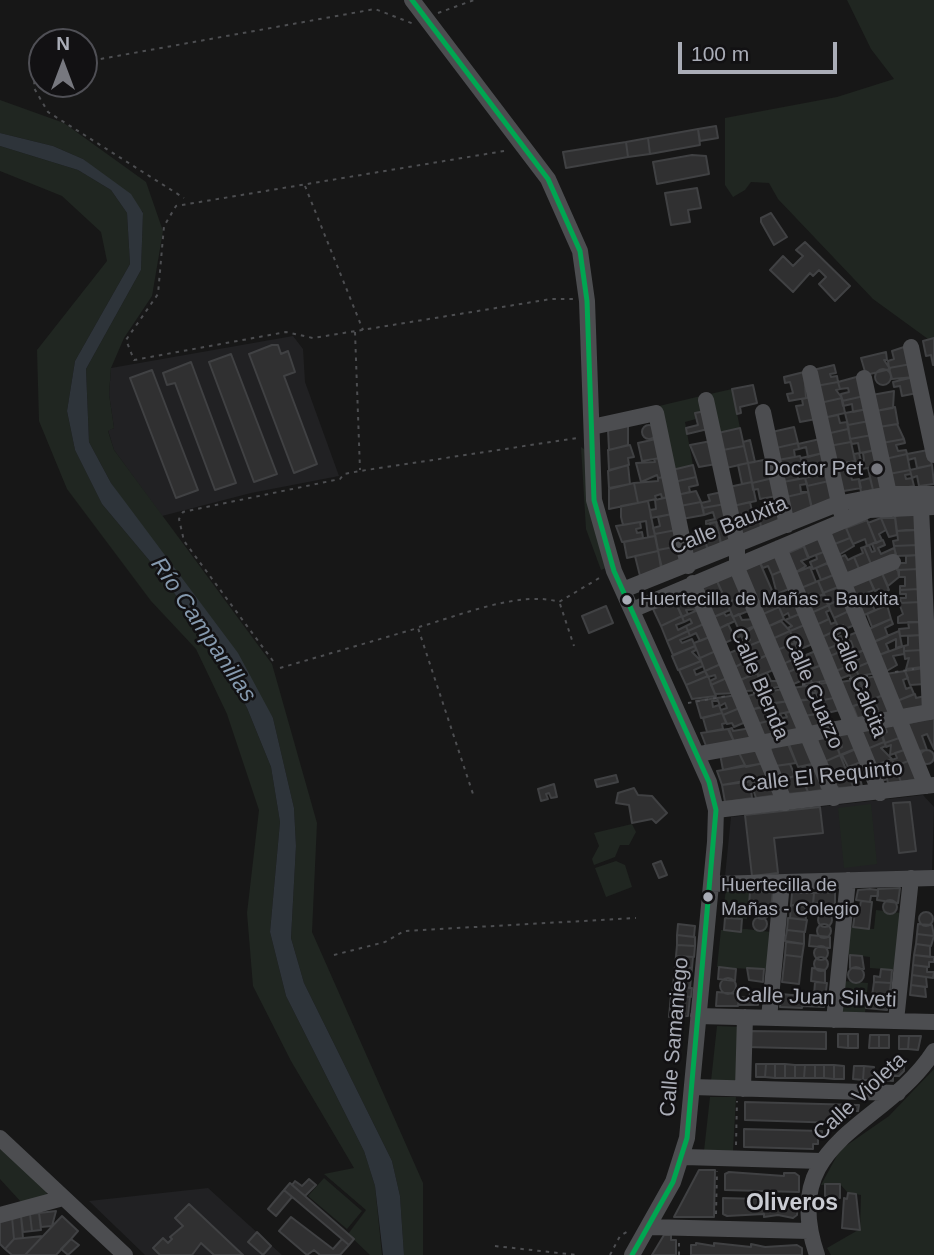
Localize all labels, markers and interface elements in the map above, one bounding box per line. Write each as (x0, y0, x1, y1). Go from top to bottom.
north arrow (28, 28, 98, 98)
scale bar (682, 28, 841, 72)
text: N (56, 33, 70, 54)
text: 100 m (691, 42, 749, 65)
place label: Doctor Pet (764, 456, 863, 482)
marker: Doctor Pet (869, 461, 885, 477)
street label: Calle Bauxita (667, 491, 791, 561)
water label: Río Campanillas (144, 552, 262, 708)
place label: Huertecilla de Mañas - Bauxita (640, 589, 899, 611)
marker: Huertecilla de Mañas - Bauxita (620, 593, 634, 607)
street label: Calle Calcita (824, 623, 892, 741)
street label: Calle Blenda (724, 624, 794, 744)
street label: Calle Cuarzo (778, 631, 848, 753)
street label: Calle El Requinto (740, 756, 904, 798)
place label: Huertecilla de Mañas - Colegio (721, 875, 859, 919)
marker: Huertecilla de Mañas - Colegio (701, 890, 715, 904)
street label: Calle Samaniego (655, 956, 695, 1118)
street label: Calle Juan Silveti (735, 983, 897, 1013)
street label: Calle Violeta (808, 1048, 912, 1146)
district label: Oliveros (746, 1190, 838, 1218)

